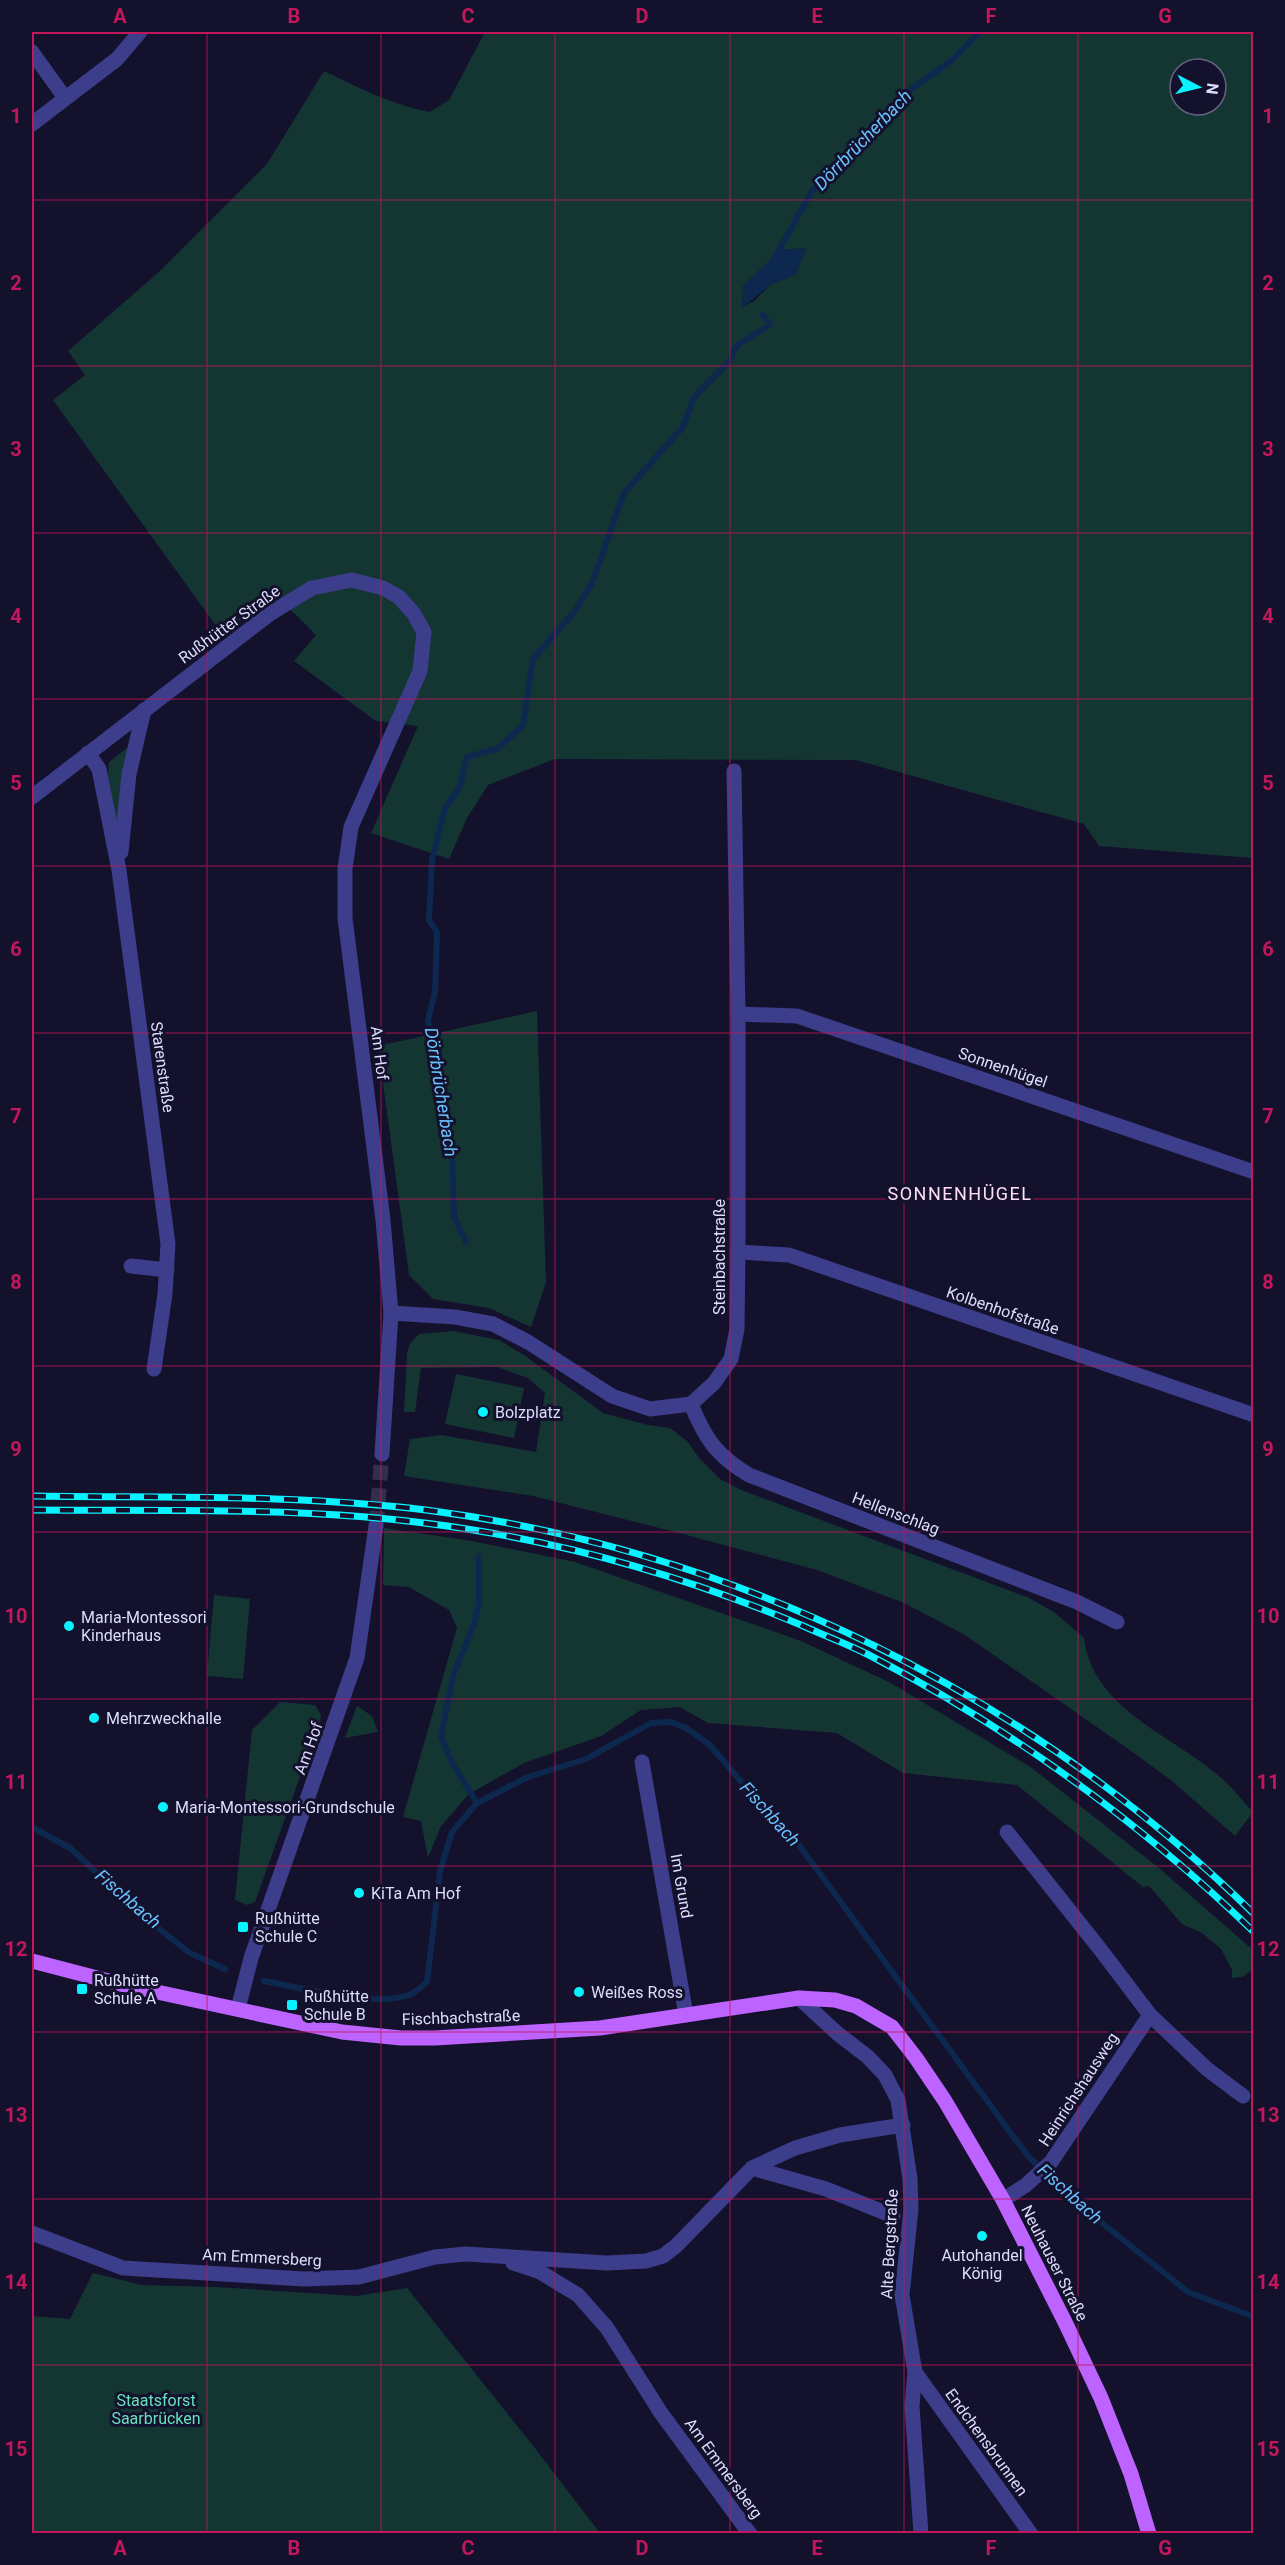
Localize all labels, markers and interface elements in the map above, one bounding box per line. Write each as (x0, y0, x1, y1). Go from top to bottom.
text: A (113, 4, 127, 28)
text: B (288, 4, 300, 28)
text: C (461, 4, 475, 28)
text: D (636, 4, 649, 28)
text: E (811, 4, 823, 28)
text: F (986, 4, 997, 28)
text: G (1158, 4, 1172, 28)
north arrow (1168, 57, 1228, 117)
text: N (1202, 82, 1223, 96)
water label: Dörrbrücherbach (810, 85, 916, 194)
text: 1 (10, 104, 22, 128)
text: 1 (1262, 104, 1274, 128)
text: 2 (10, 271, 22, 295)
text: 2 (1262, 271, 1274, 295)
text: 3 (10, 437, 22, 461)
text: 3 (1262, 437, 1274, 461)
street label: Rußhütter Straße (175, 581, 284, 668)
text: 4 (10, 604, 22, 628)
text: 4 (1262, 604, 1274, 628)
text: 5 (10, 771, 22, 795)
text: 5 (1262, 771, 1274, 795)
text: 6 (10, 937, 22, 961)
text: 6 (1262, 937, 1274, 961)
street label: Starenstraße (147, 1021, 178, 1114)
street label: Am Hof (367, 1025, 392, 1082)
water label: Dörrbrücherbach (421, 1026, 462, 1158)
street label: Sonnenhügel (956, 1043, 1050, 1092)
text: 7 (10, 1104, 22, 1128)
text: 7 (1262, 1104, 1274, 1128)
district label: SONNENHÜGEL (887, 1183, 1033, 1204)
street label: Steinbachstraße (710, 1199, 729, 1315)
text: 8 (10, 1270, 22, 1294)
text: 8 (1262, 1270, 1274, 1294)
street label: Kolbenhofstraße (944, 1282, 1062, 1339)
place label: Bolzplatz (495, 1403, 561, 1422)
marker: Bolzplatz (476, 1405, 490, 1419)
text: 9 (10, 1437, 22, 1461)
text: 9 (1262, 1437, 1274, 1461)
street label: Hellenschlag (849, 1488, 942, 1539)
text: 10 (5, 1604, 27, 1628)
text: 10 (1257, 1604, 1279, 1628)
place label: Maria-Montessori Kinderhaus (81, 1608, 207, 1645)
marker: Maria-Montessori Kinderhaus (62, 1619, 76, 1633)
place label: Mehrzweckhalle (106, 1709, 221, 1728)
marker: Mehrzweckhalle (87, 1711, 101, 1725)
street label: Am Hof (290, 1719, 327, 1777)
text: 11 (5, 1770, 27, 1794)
text: 11 (1257, 1770, 1279, 1794)
water label: Fischbach (736, 1777, 805, 1850)
place label: Maria-Montessori-Grundschule (175, 1798, 395, 1817)
marker: Maria-Montessori-Grundschule (156, 1800, 170, 1814)
street label: Im Grund (666, 1852, 697, 1920)
water label: Fischbach (91, 1865, 165, 1933)
place label: KiTa Am Hof (371, 1884, 461, 1903)
marker: KiTa Am Hof (352, 1886, 366, 1900)
place label: Rußhütte Schule C (255, 1909, 320, 1946)
marker: Rußhütte Schule C (236, 1920, 250, 1934)
text: 12 (5, 1937, 27, 1961)
text: 12 (1257, 1937, 1279, 1961)
place label: Rußhütte Schule A (94, 1971, 159, 2008)
marker: Rußhütte Schule A (75, 1982, 89, 1996)
place label: Weißes Ross (591, 1983, 683, 2002)
marker: Weißes Ross (572, 1985, 586, 1999)
place label: Rußhütte Schule B (304, 1987, 369, 2024)
marker: Rußhütte Schule B (285, 1998, 299, 2012)
street label: Fischbachstraße (402, 2006, 520, 2029)
street label: Heinrichshausweg (1035, 2029, 1122, 2150)
text: 13 (5, 2103, 27, 2127)
text: 13 (1257, 2103, 1279, 2127)
water label: Fischbach (1034, 2159, 1107, 2228)
street label: Alte Bergstraße (877, 2189, 902, 2299)
street label: Neuhauser Straße (1017, 2202, 1092, 2324)
marker: Autohandel König (975, 2229, 989, 2243)
street label: Am Emmersberg (202, 2245, 322, 2270)
place label: Autohandel König (941, 2246, 1023, 2283)
text: 14 (5, 2270, 27, 2294)
text: 14 (1257, 2270, 1279, 2294)
street label: Endchensbrunnen (941, 2385, 1032, 2500)
park label: Staatsforst Saarbrücken (111, 2391, 201, 2428)
street label: Am Emmersberg (681, 2414, 766, 2522)
text: 15 (5, 2437, 27, 2461)
text: 15 (1257, 2437, 1279, 2461)
text: A (113, 2536, 127, 2560)
text: B (288, 2536, 300, 2560)
text: C (461, 2536, 475, 2560)
text: D (636, 2536, 649, 2560)
text: E (811, 2536, 823, 2560)
text: F (986, 2536, 997, 2560)
text: G (1158, 2536, 1172, 2560)

